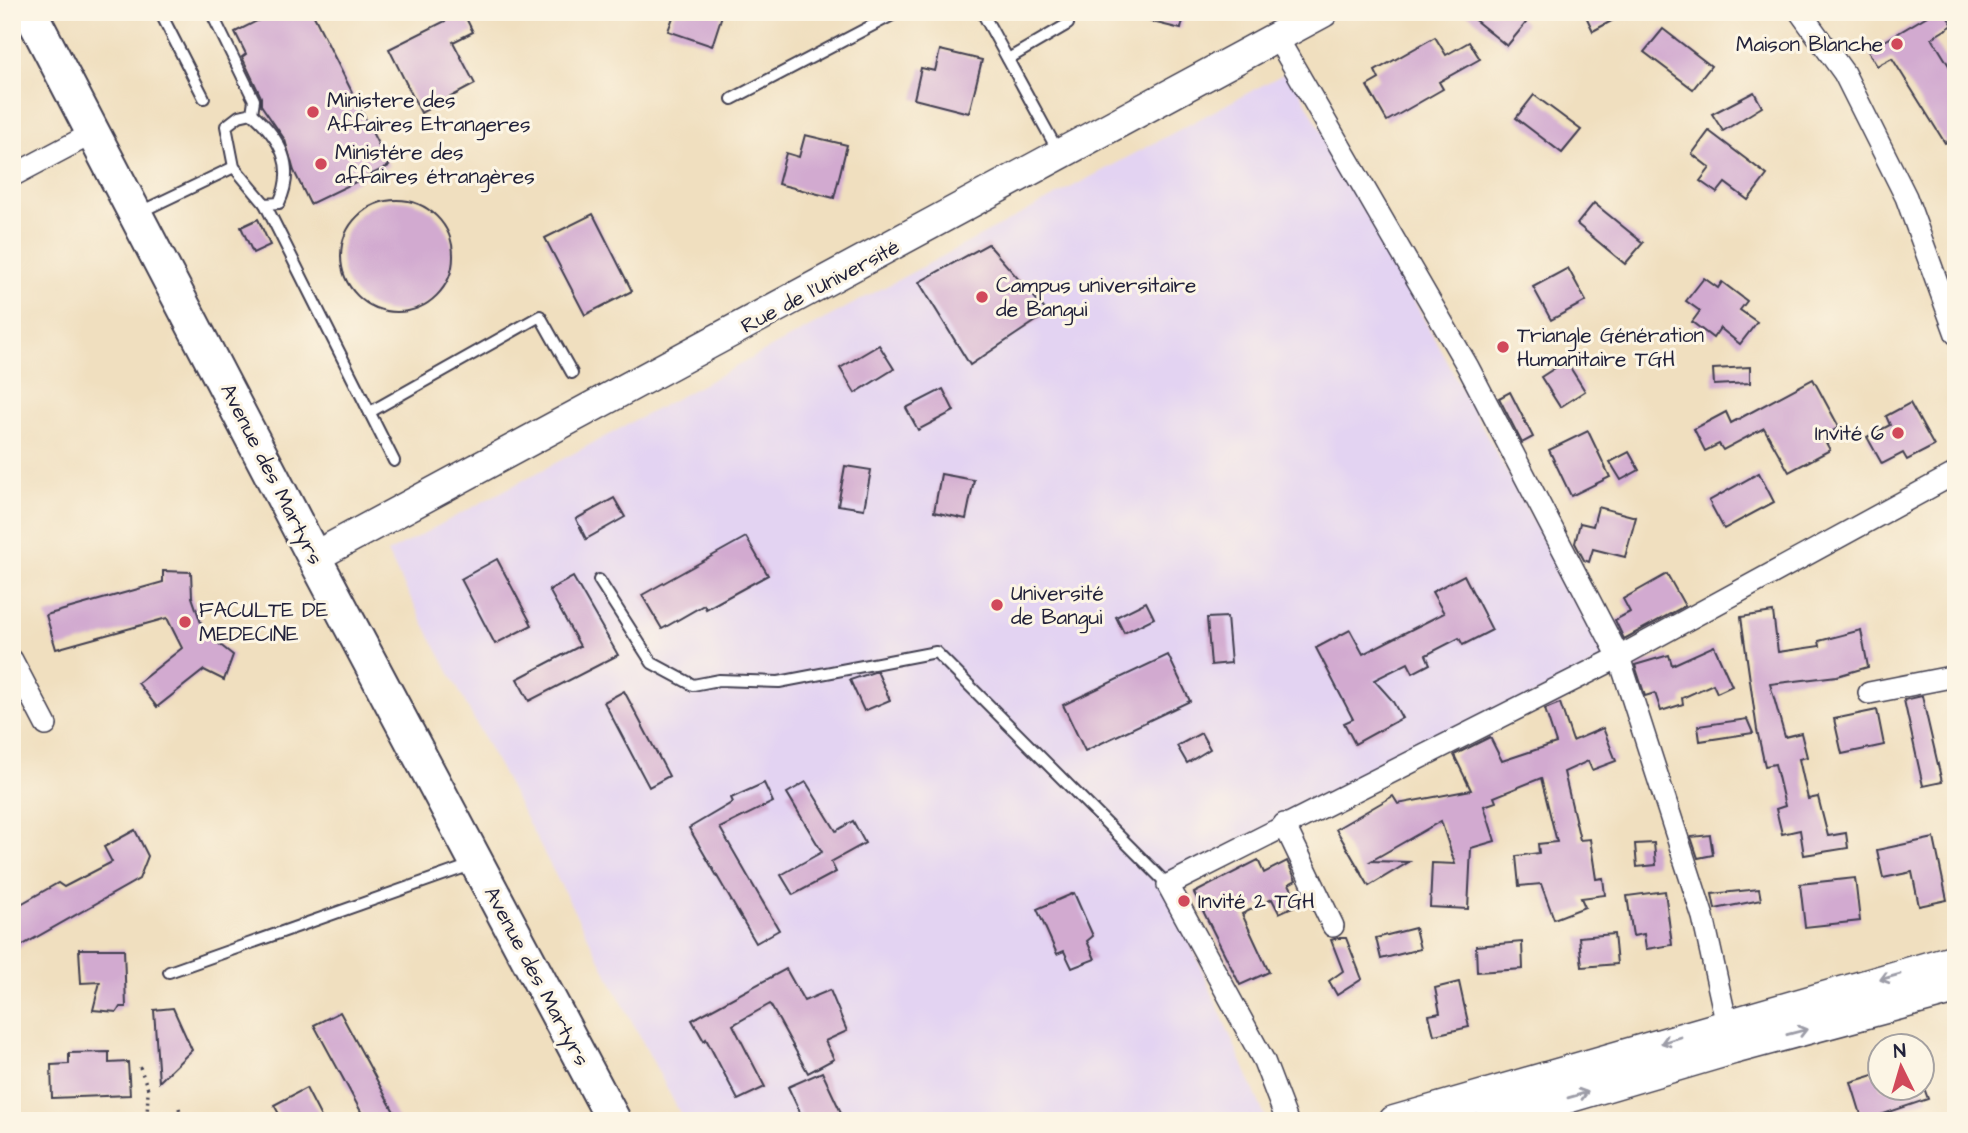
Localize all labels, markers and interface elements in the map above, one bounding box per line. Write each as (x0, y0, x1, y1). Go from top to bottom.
place label: Maison Blanche (1736, 30, 1883, 59)
marker: Maison Blanche (1889, 36, 1905, 52)
place label: Ministere des Affaires Etrangeres (327, 86, 531, 141)
marker: Ministere des Affaires Etrangeres (305, 104, 321, 120)
place label: Ministére des affaires étrangères (335, 138, 535, 193)
marker: Ministére des affaires étrangères (313, 156, 329, 172)
street label: Rue de l'Université (736, 232, 905, 340)
place label: Campus universitaire de Bangui (996, 271, 1196, 326)
marker: Campus universitaire de Bangui (974, 289, 990, 305)
place label: Triangle Génération Humanitaire TGH (1517, 321, 1704, 374)
marker: Triangle Génération Humanitaire TGH (1495, 339, 1511, 355)
street label: Avenue des Martyrs (212, 379, 330, 571)
place label: Invité 6 (1815, 419, 1884, 448)
marker: Invité 6 (1890, 425, 1906, 441)
place label: Université de Bangui (1011, 579, 1104, 634)
place label: FACULTE DE MEDECINE (199, 596, 329, 649)
marker: Université de Bangui (989, 597, 1005, 613)
marker: FACULTE DE MEDECINE (177, 614, 193, 630)
street label: Avenue des Martyrs (475, 881, 596, 1072)
place label: Invité 2 TGH (1198, 887, 1315, 916)
marker: Invité 2 TGH (1176, 893, 1192, 909)
one-way arrow (1879, 972, 1901, 985)
one-way arrow (1785, 1025, 1808, 1038)
north arrow (1867, 1032, 1937, 1102)
one-way arrow (1661, 1034, 1683, 1047)
text: N (1893, 1038, 1907, 1066)
one-way arrow (1567, 1087, 1589, 1100)

